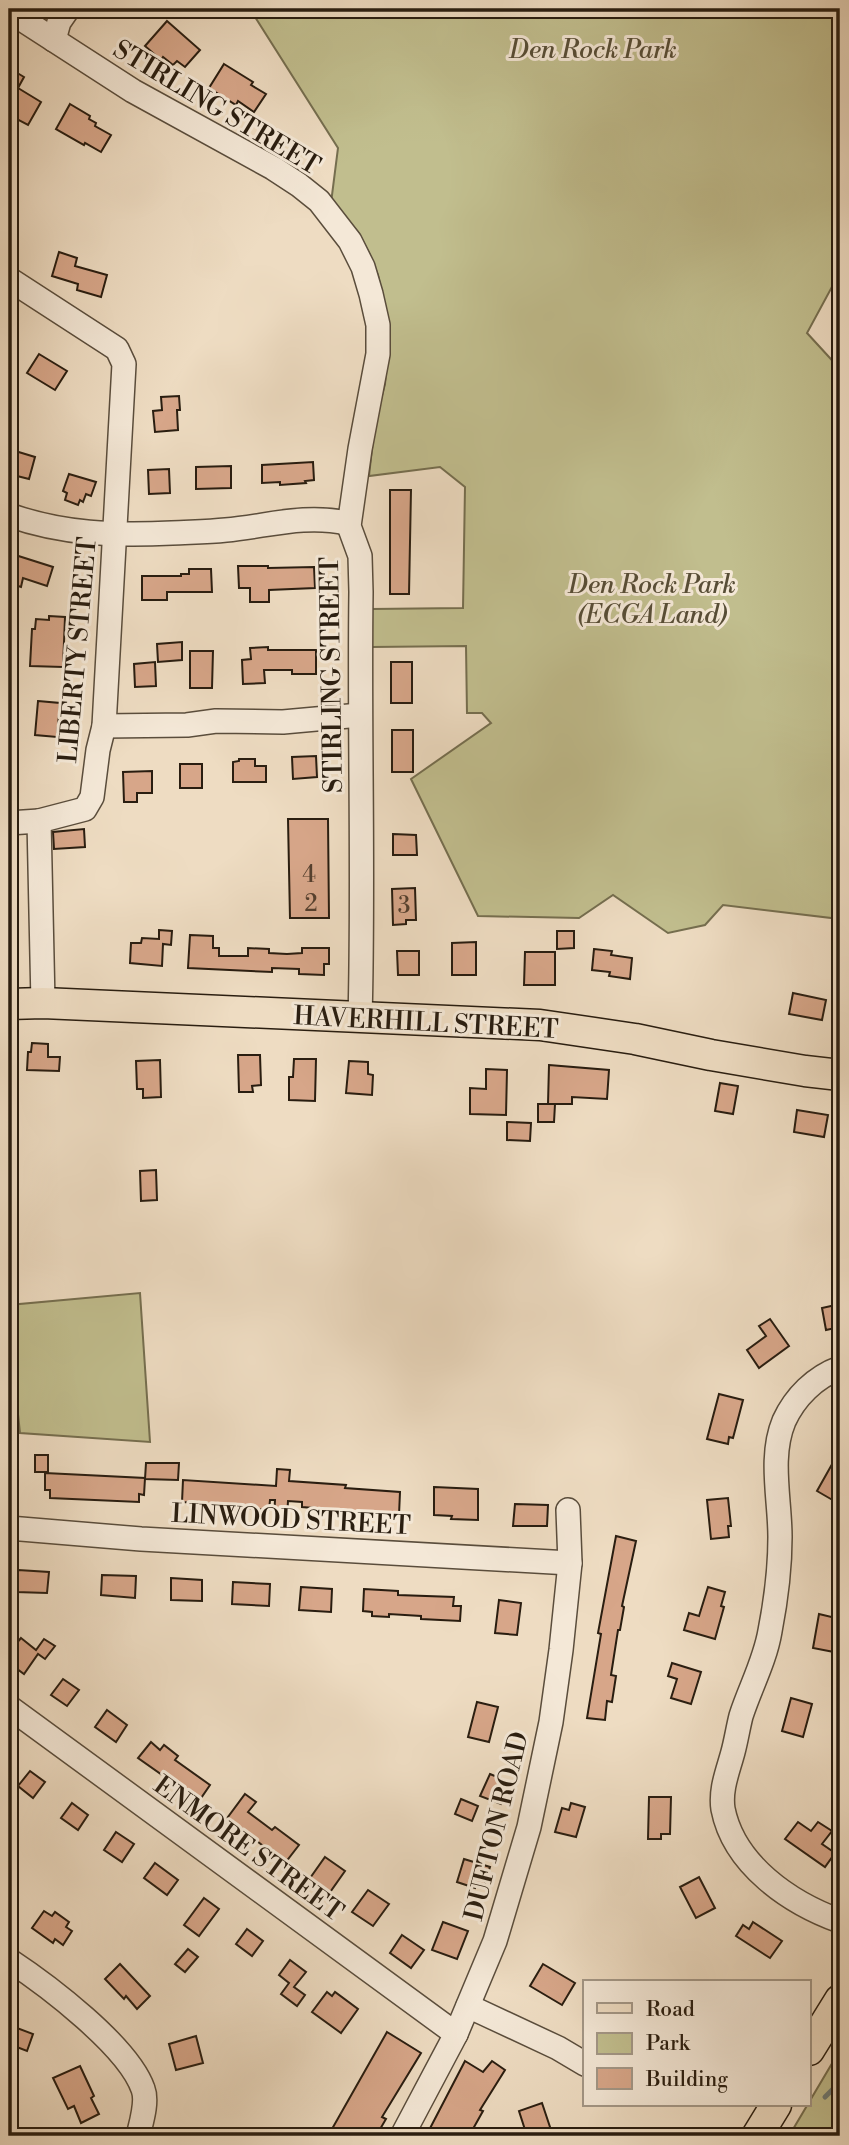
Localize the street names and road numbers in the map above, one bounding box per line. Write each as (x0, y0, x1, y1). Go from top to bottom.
street label: STIRLING STREET (107, 33, 326, 182)
street label: LIBERTY STREET (52, 536, 104, 765)
street label: STIRLING STREET (314, 557, 350, 793)
street label: HAVERHILL STREET (293, 1000, 559, 1046)
street label: LINWOOD STREET (170, 1498, 412, 1542)
street label: DUFTON ROAD (458, 1728, 536, 1924)
street label: ENMORE STREET (147, 1769, 350, 1928)

